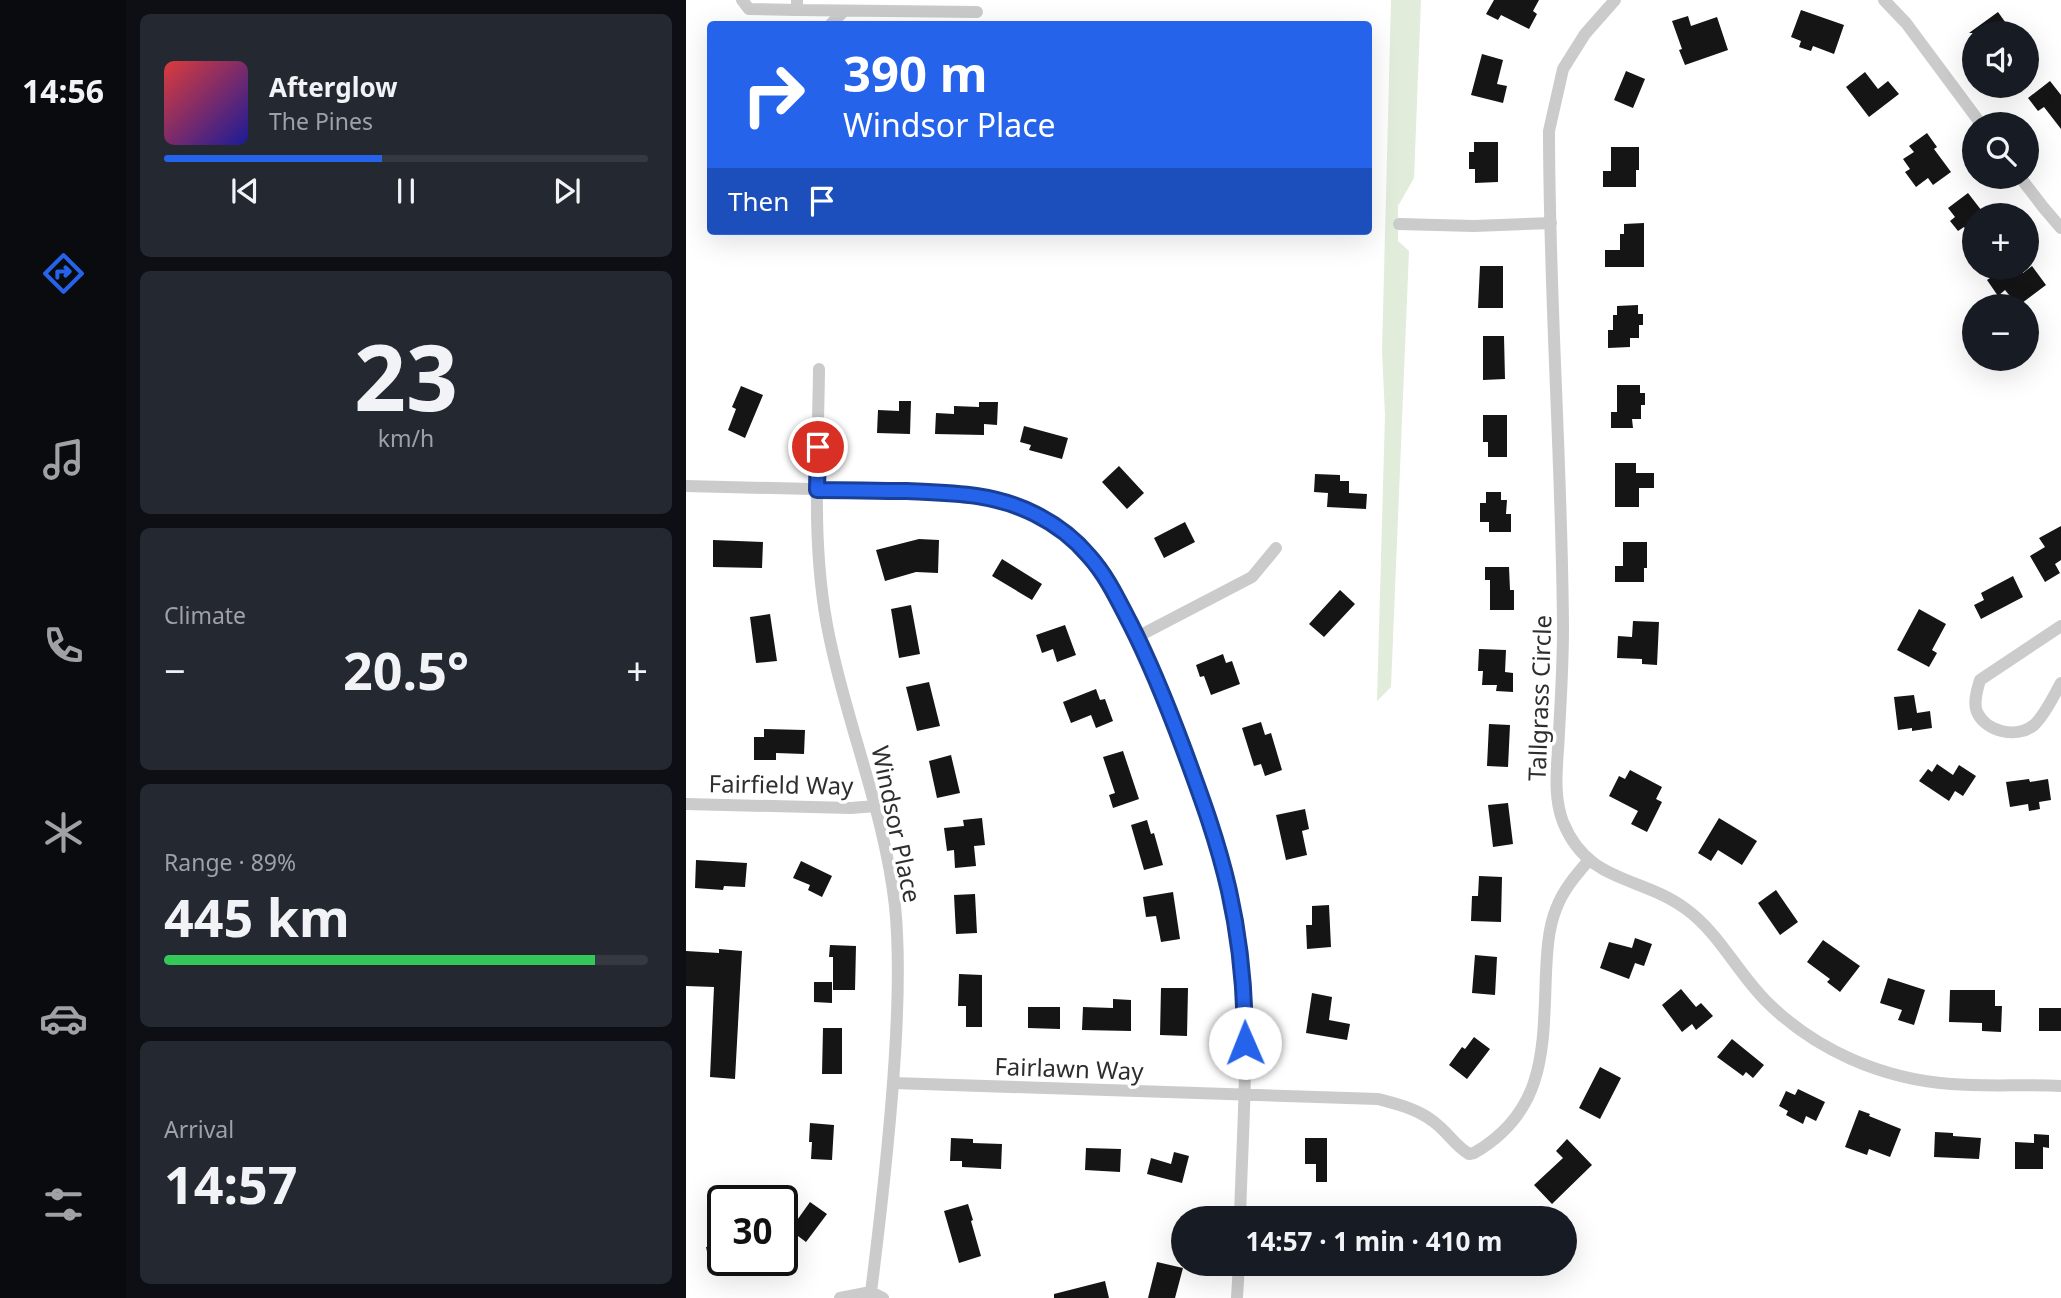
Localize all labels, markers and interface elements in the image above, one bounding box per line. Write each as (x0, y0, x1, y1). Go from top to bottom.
map controls (1962, 21, 2039, 371)
button: sound (1962, 21, 2039, 98)
text: 390 m (843, 40, 988, 106)
icon: right (728, 49, 819, 140)
text: 14:56 (22, 69, 104, 112)
text: Afterglow (269, 69, 397, 105)
text: Windsor Place (843, 103, 1056, 146)
text: The Pines (269, 105, 373, 137)
button: search (1962, 112, 2039, 189)
icon: previous (226, 172, 264, 210)
icon: pause (387, 172, 425, 210)
icon: next (548, 172, 586, 210)
icon: arrive (803, 182, 841, 220)
text: Then (728, 183, 789, 219)
button: + (1962, 203, 2039, 280)
icon: directions (39, 249, 88, 298)
button: − (1962, 294, 2039, 371)
text: 23 (354, 314, 458, 438)
pin (788, 417, 848, 477)
text: km/h (378, 422, 434, 454)
icon: arrive (799, 428, 837, 466)
icon: music (39, 435, 88, 484)
text: Climate (164, 599, 246, 631)
street label: Tallgrass Circle (1520, 614, 1558, 782)
icon: phone (39, 621, 88, 670)
text: 20.5° (343, 634, 469, 705)
text: − (164, 644, 186, 696)
text: + (626, 644, 648, 696)
street label: Windsor Place (864, 743, 930, 905)
street label: Fairfield Way (708, 766, 854, 802)
icon: climate (39, 808, 88, 857)
text: Range · 89% (164, 846, 296, 878)
text: 445 km (164, 881, 350, 952)
icon: car (39, 994, 88, 1043)
position arrow (1208, 1006, 1282, 1080)
street label: Fairlawn Way (994, 1049, 1145, 1087)
text: Arrival (164, 1113, 234, 1145)
text: 14:57 (164, 1148, 298, 1219)
icon: filters (39, 1180, 88, 1229)
speed limit sign: 30 (707, 1185, 798, 1276)
text: 14:57 · 1 min · 410 m (1246, 1223, 1502, 1259)

